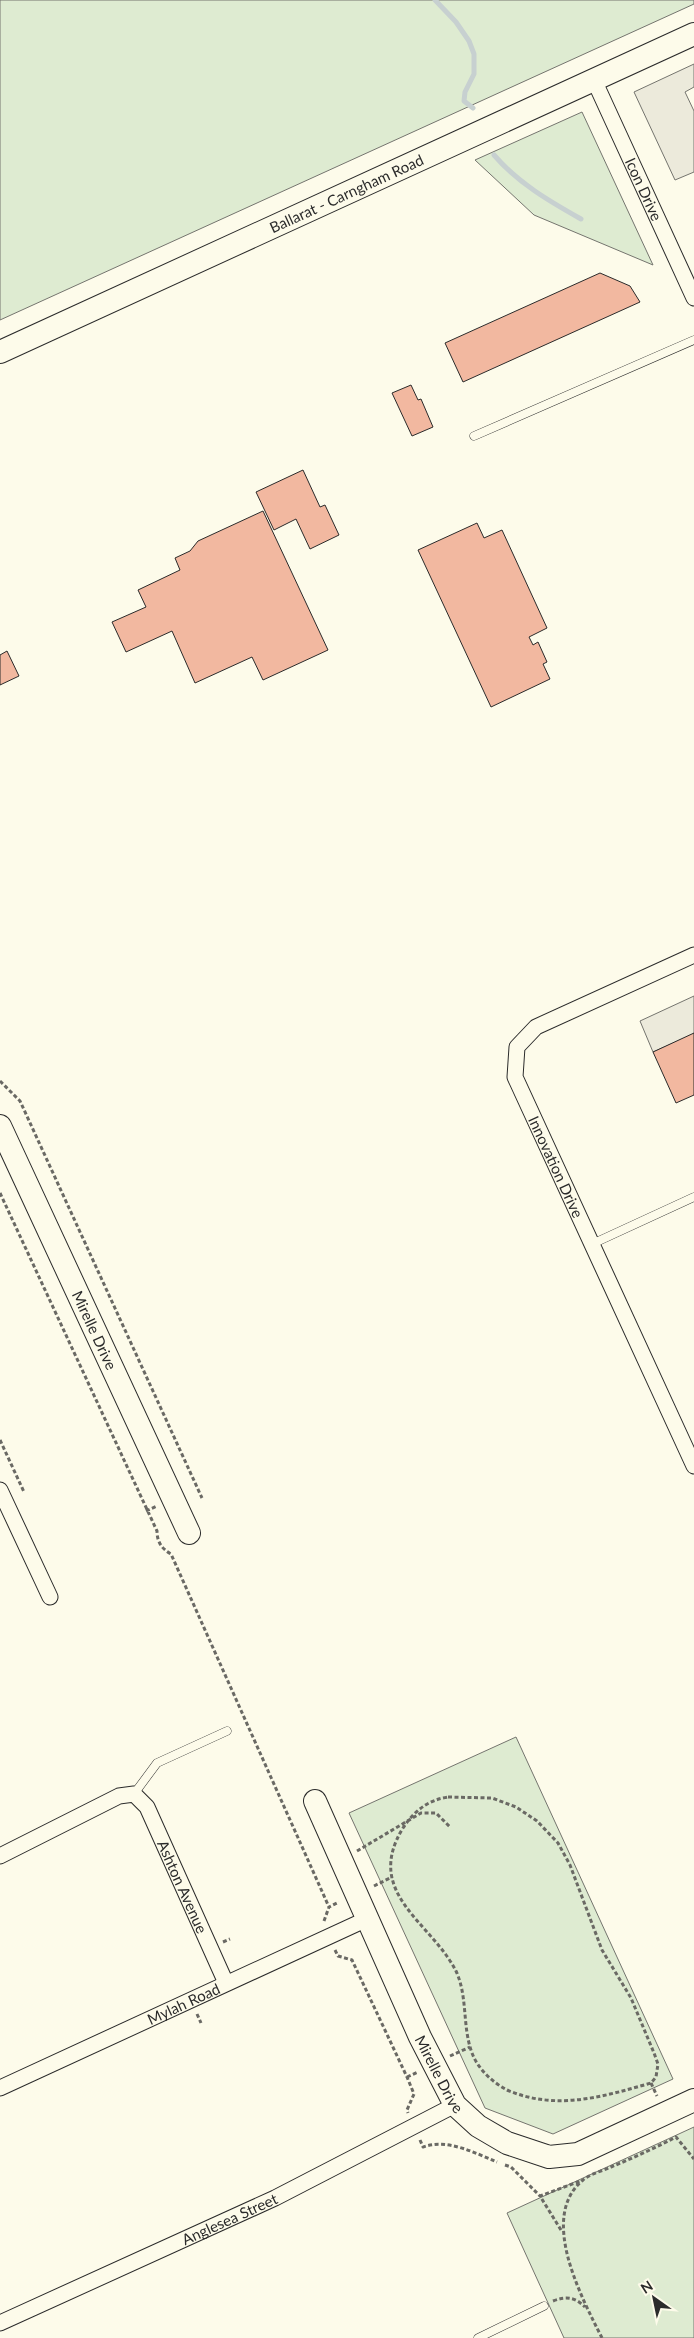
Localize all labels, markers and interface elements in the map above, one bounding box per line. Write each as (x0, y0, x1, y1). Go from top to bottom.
street label: Ballarat - Carngham Road (266, 150, 426, 236)
street label: Icon Drive (622, 155, 666, 224)
street label: Innovation Drive (525, 1113, 587, 1220)
street label: Mirelle Drive (69, 1288, 121, 1373)
street label: Ashton Avenue (154, 1837, 211, 1936)
street label: Mylah Road (144, 1979, 223, 2028)
street label: Mirelle Drive (412, 2032, 467, 2117)
street label: Anglesea Street (179, 2189, 281, 2248)
north arrow (629, 2273, 679, 2323)
text: N (637, 2277, 656, 2297)

